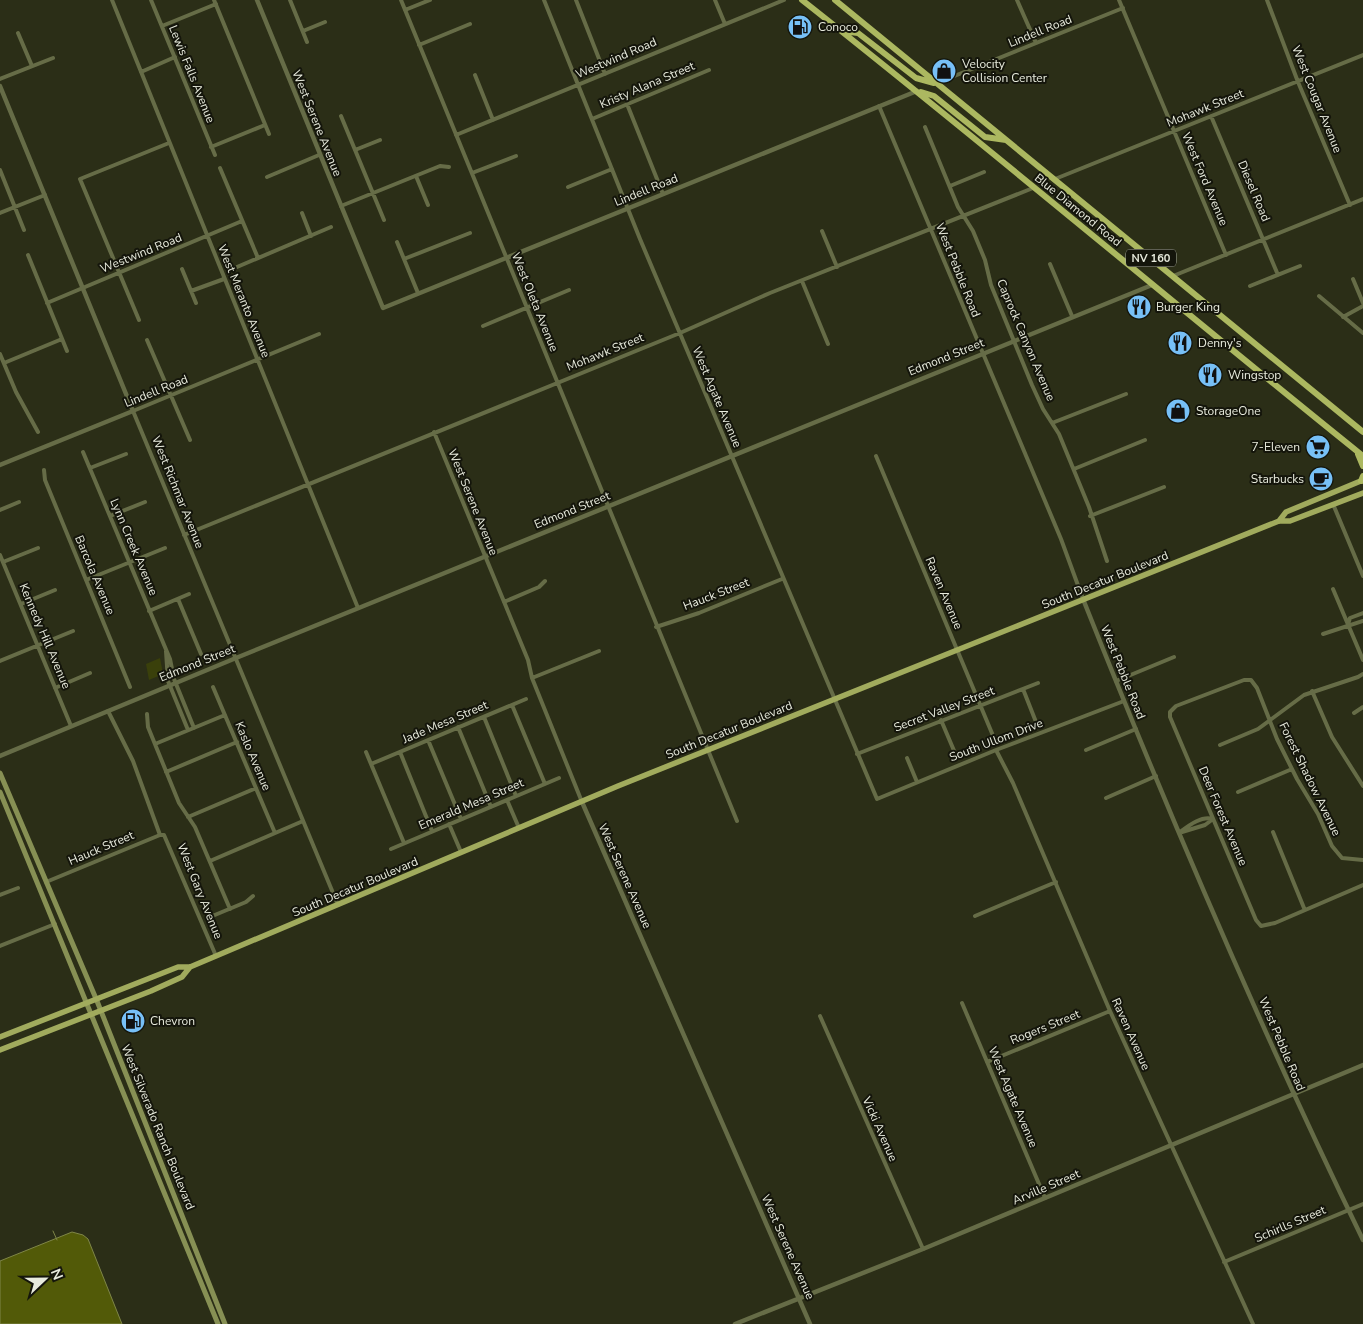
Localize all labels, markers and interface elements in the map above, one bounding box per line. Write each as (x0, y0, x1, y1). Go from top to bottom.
street label: Lindell Road (1006, 11, 1074, 51)
fuel station icon: Conoco (787, 14, 813, 40)
place label: Conoco (818, 19, 858, 35)
street label: Lewis Falls Avenue (165, 23, 219, 125)
street label: Westwind Road (573, 34, 659, 82)
street label: West Cougar Avenue (1288, 43, 1346, 155)
place label: Velocity Collision Center (961, 56, 1048, 86)
street label: Kristy Alana Street (597, 57, 698, 112)
shop icon: Velocity Collision Center (931, 58, 957, 84)
street label: West Serene Avenue (288, 67, 346, 179)
street label: Mohawk Street (1164, 85, 1247, 131)
street label: West Ford Avenue (1178, 130, 1232, 228)
street label: Diesel Road (1234, 158, 1274, 224)
street label: Lindell Road (612, 170, 680, 210)
street label: Blue Diamond Road (1031, 170, 1125, 250)
street label: West Pebble Road (932, 220, 984, 320)
street label: Westwind Road (98, 229, 184, 277)
street label: West Meranto Avenue (214, 242, 274, 360)
street label: West Oleta Avenue (508, 250, 562, 354)
road number: NV 160 (1126, 250, 1176, 266)
street label: Caprock Canyon Avenue (993, 276, 1059, 404)
restaurant icon: Burger King (1126, 294, 1152, 320)
place label: Burger King (1156, 299, 1220, 315)
street label: Mohawk Street (564, 329, 647, 375)
restaurant icon: Denny's (1167, 330, 1193, 356)
street label: Edmond Street (906, 334, 987, 380)
place label: Denny's (1198, 335, 1242, 351)
street label: West Agate Avenue (688, 344, 746, 450)
restaurant icon: Wingstop (1197, 362, 1223, 388)
place label: Wingstop (1228, 367, 1281, 383)
street label: Lindell Road (122, 371, 190, 411)
shop icon: StorageOne (1165, 398, 1191, 424)
place label: StorageOne (1196, 403, 1261, 419)
street label: West Richmar Avenue (148, 433, 208, 551)
supermarket icon: 7-Eleven (1305, 434, 1331, 460)
place label: 7-Eleven (1252, 439, 1300, 455)
street label: West Serene Avenue (444, 446, 502, 558)
cafe icon: Starbucks (1308, 466, 1334, 492)
place label: Starbucks (1251, 471, 1304, 487)
street label: Edmond Street (532, 487, 613, 533)
street label: Lynn Creek Avenue (106, 496, 162, 598)
street label: Barcola Avenue (71, 533, 119, 617)
street label: South Decatur Boulevard (1039, 547, 1171, 613)
street label: Raven Avenue (921, 554, 967, 632)
street label: Hauck Street (681, 574, 752, 614)
street label: Kennedy Hill Avenue (16, 581, 74, 691)
street label: West Pebble Road (1097, 622, 1149, 722)
street label: Edmond Street (157, 640, 238, 686)
street label: Secret Valley Street (891, 682, 997, 736)
street label: Jade Mesa Street (399, 696, 491, 748)
street label: South Decatur Boulevard (663, 697, 795, 763)
street label: South Ullom Drive (947, 715, 1045, 765)
street label: Kaslo Avenue (231, 719, 275, 793)
street label: Forest Shadow Avenue (1275, 719, 1345, 839)
street label: Deer Forest Avenue (1195, 764, 1251, 868)
street label: Emerald Mesa Street (416, 774, 527, 833)
street label: West Serene Avenue (595, 821, 655, 931)
street label: Hauck Street (66, 827, 137, 869)
street label: West Gary Avenue (174, 841, 226, 941)
street label: South Decatur Boulevard (290, 853, 420, 921)
street label: Raven Avenue (1108, 995, 1154, 1073)
street label: West Pebble Road (1255, 995, 1309, 1093)
street label: Rogers Street (1008, 1005, 1083, 1048)
fuel station icon: Chevron (120, 1008, 146, 1034)
place label: Chevron (150, 1013, 195, 1029)
street label: West Silverado Ranch Boulevard (117, 1042, 199, 1212)
street label: West Agate Avenue (984, 1044, 1042, 1150)
street label: Vicki Avenue (858, 1093, 901, 1164)
street label: Arville Street (1010, 1165, 1083, 1208)
street label: West Serene Avenue (758, 1192, 818, 1302)
street label: Schirlls Street (1252, 1202, 1329, 1246)
north arrow (20, 1254, 70, 1304)
text: N (46, 1266, 67, 1283)

